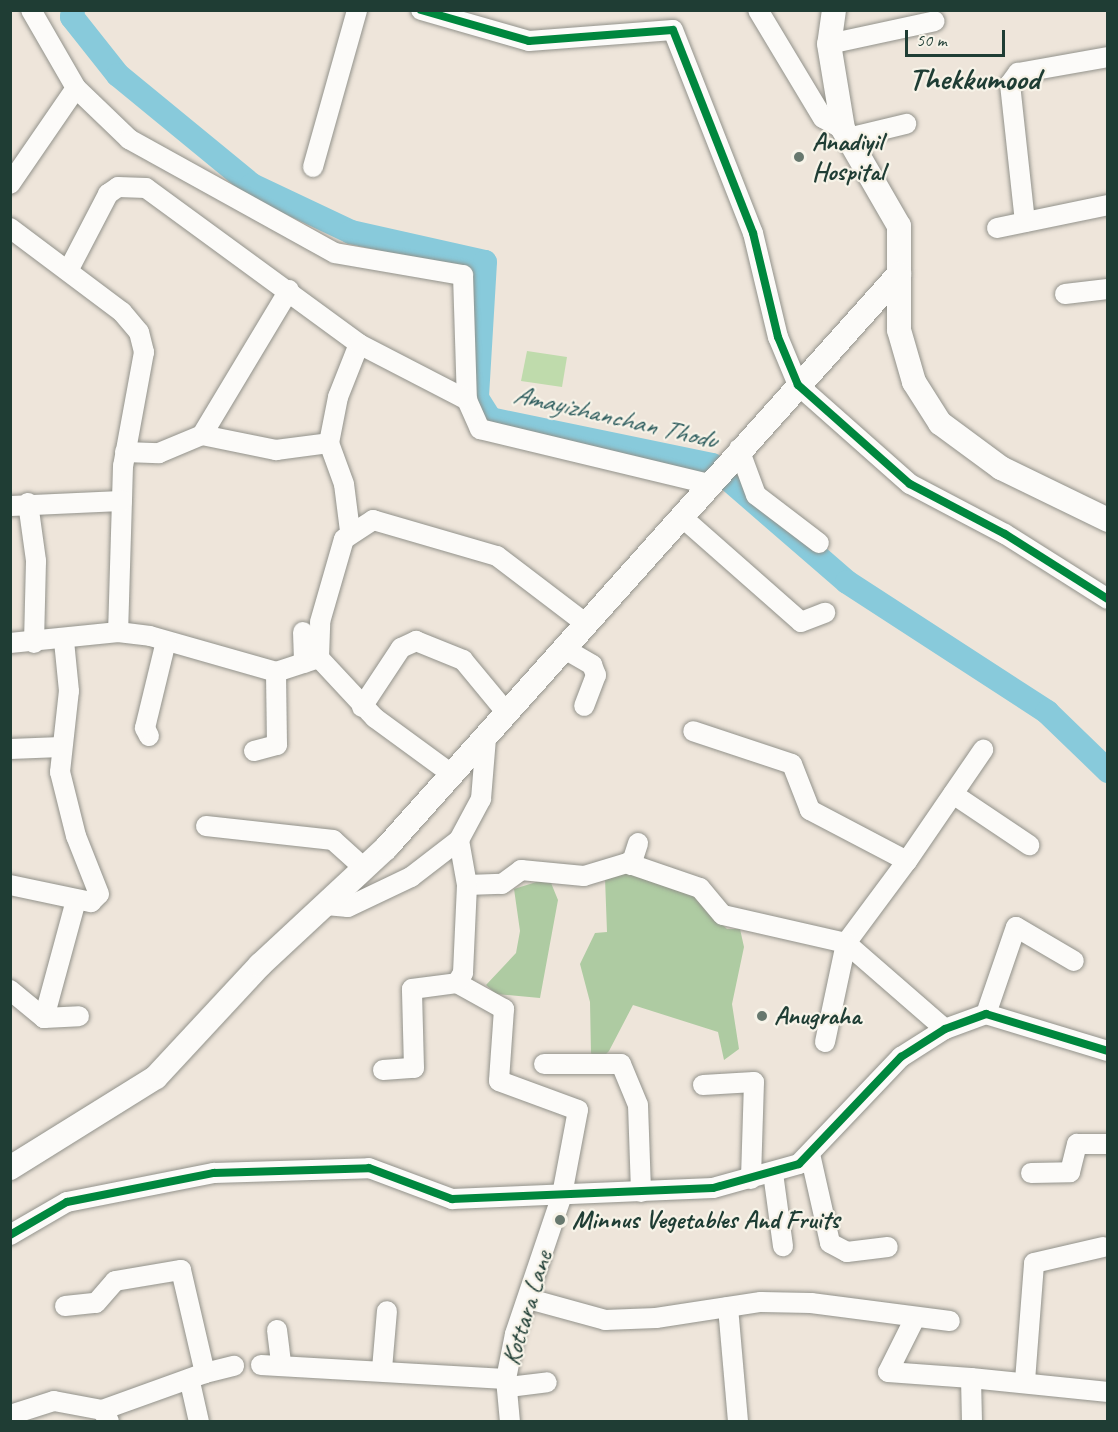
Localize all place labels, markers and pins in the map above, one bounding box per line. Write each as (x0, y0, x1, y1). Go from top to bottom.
place label: Anadiyil Hospital (812, 126, 884, 188)
marker: Anadiyil Hospital (790, 148, 808, 166)
place label: Anugraha (774, 1000, 861, 1032)
marker: Anugraha (755, 1009, 769, 1023)
place label: Minnus Vegetables And Fruits (572, 1204, 839, 1236)
marker: Minnus Vegetables And Fruits (553, 1213, 567, 1227)

